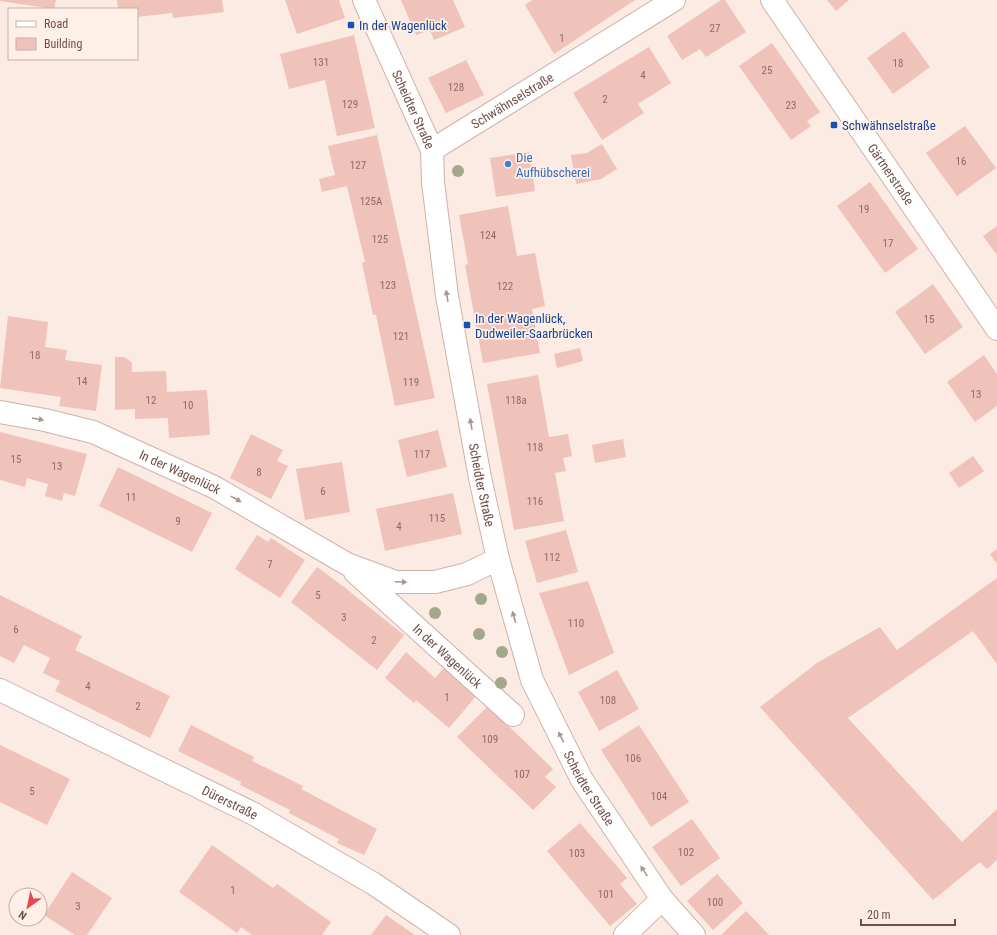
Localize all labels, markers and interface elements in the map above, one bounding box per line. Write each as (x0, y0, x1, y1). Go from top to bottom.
legend (8, 8, 138, 60)
text: Road (44, 17, 68, 31)
place label: In der Wagenlück (359, 18, 447, 33)
marker: In der Wagenlück (346, 20, 356, 30)
house number: 27 (710, 22, 720, 35)
house number: 1 (559, 32, 565, 45)
text: Building (44, 37, 82, 51)
house number: 131 (313, 56, 329, 69)
house number: 18 (893, 57, 903, 70)
house number: 25 (762, 64, 772, 77)
street label: Scheidter Straße (389, 68, 438, 151)
street label: Schwähnselstraße (468, 69, 556, 131)
house number: 4 (640, 69, 646, 82)
house number: 128 (448, 81, 464, 94)
house number: 2 (602, 93, 608, 106)
house number: 129 (342, 98, 358, 111)
house number: 23 (786, 99, 796, 112)
place label: Schwähnselstraße (842, 118, 936, 133)
marker: Schwähnselstraße (829, 120, 839, 130)
street label: Gärtnerstraße (865, 141, 917, 208)
place label: Die Aufhübscherei (516, 150, 590, 180)
house number: 16 (956, 155, 966, 168)
house number: 127 (350, 159, 366, 172)
marker: Die Aufhübscherei (503, 159, 513, 169)
house number: 125A (360, 195, 383, 208)
house number: 19 (859, 203, 869, 216)
house number: 124 (480, 229, 497, 242)
house number: 125 (372, 233, 388, 246)
house number: 17 (883, 237, 893, 250)
house number: 123 (380, 279, 396, 292)
house number: 122 (497, 280, 513, 293)
one-way arrow (444, 290, 450, 303)
place label: In der Wagenlück, Dudweiler-Saarbrücken (475, 311, 593, 341)
house number: 15 (924, 313, 934, 326)
marker: In der Wagenlück, Dudweiler-Saarbrücken (462, 320, 472, 330)
house number: 121 (393, 330, 409, 343)
house number: 18 (30, 349, 40, 362)
house number: 14 (77, 375, 88, 388)
house number: 119 (403, 376, 419, 389)
house number: 13 (971, 388, 981, 401)
house number: 12 (146, 394, 156, 407)
house number: 118a (505, 394, 527, 407)
house number: 10 (183, 399, 193, 412)
one-way arrow (32, 416, 44, 422)
one-way arrow (467, 418, 473, 430)
house number: 118 (527, 441, 543, 454)
street label: Scheidter Straße (466, 442, 498, 528)
street label: In der Wagenlück (137, 447, 224, 497)
house number: 117 (414, 448, 430, 461)
house number: 15 (11, 453, 21, 466)
house number: 13 (52, 460, 62, 473)
house number: 8 (256, 466, 262, 479)
house number: 6 (320, 485, 326, 498)
house number: 11 (126, 491, 136, 504)
house number: 116 (527, 495, 543, 508)
one-way arrow (230, 496, 241, 503)
house number: 115 (429, 512, 445, 525)
house number: 9 (175, 515, 181, 528)
house number: 4 (396, 520, 402, 533)
house number: 112 (544, 551, 560, 564)
house number: 7 (267, 558, 273, 571)
one-way arrow (395, 579, 408, 585)
house number: 5 (315, 589, 321, 602)
one-way arrow (511, 610, 517, 622)
house number: 3 (341, 611, 347, 624)
house number: 110 (568, 617, 584, 630)
street label: In der Wagenlück (410, 621, 485, 691)
house number: 6 (13, 623, 19, 636)
house number: 2 (371, 634, 377, 647)
house number: 4 (85, 680, 91, 693)
house number: 1 (444, 691, 450, 704)
house number: 108 (600, 694, 616, 707)
house number: 2 (135, 700, 141, 713)
one-way arrow (558, 732, 564, 743)
house number: 109 (482, 733, 498, 746)
street label: Scheidter Straße (561, 748, 618, 828)
house number: 106 (625, 752, 641, 765)
house number: 107 (514, 768, 530, 781)
street label: Dürerstraße (200, 782, 261, 822)
house number: 5 (29, 785, 35, 798)
house number: 104 (651, 790, 668, 803)
house number: 102 (678, 846, 694, 859)
house number: 103 (569, 847, 585, 860)
one-way arrow (640, 866, 648, 877)
house number: 1 (230, 884, 236, 897)
north arrow (8, 887, 48, 927)
house number: 101 (598, 888, 614, 901)
house number: 100 (707, 896, 723, 909)
house number: 3 (75, 900, 81, 913)
scale bar (861, 901, 955, 927)
text: N (16, 908, 29, 922)
text: 20 m (867, 908, 891, 922)

